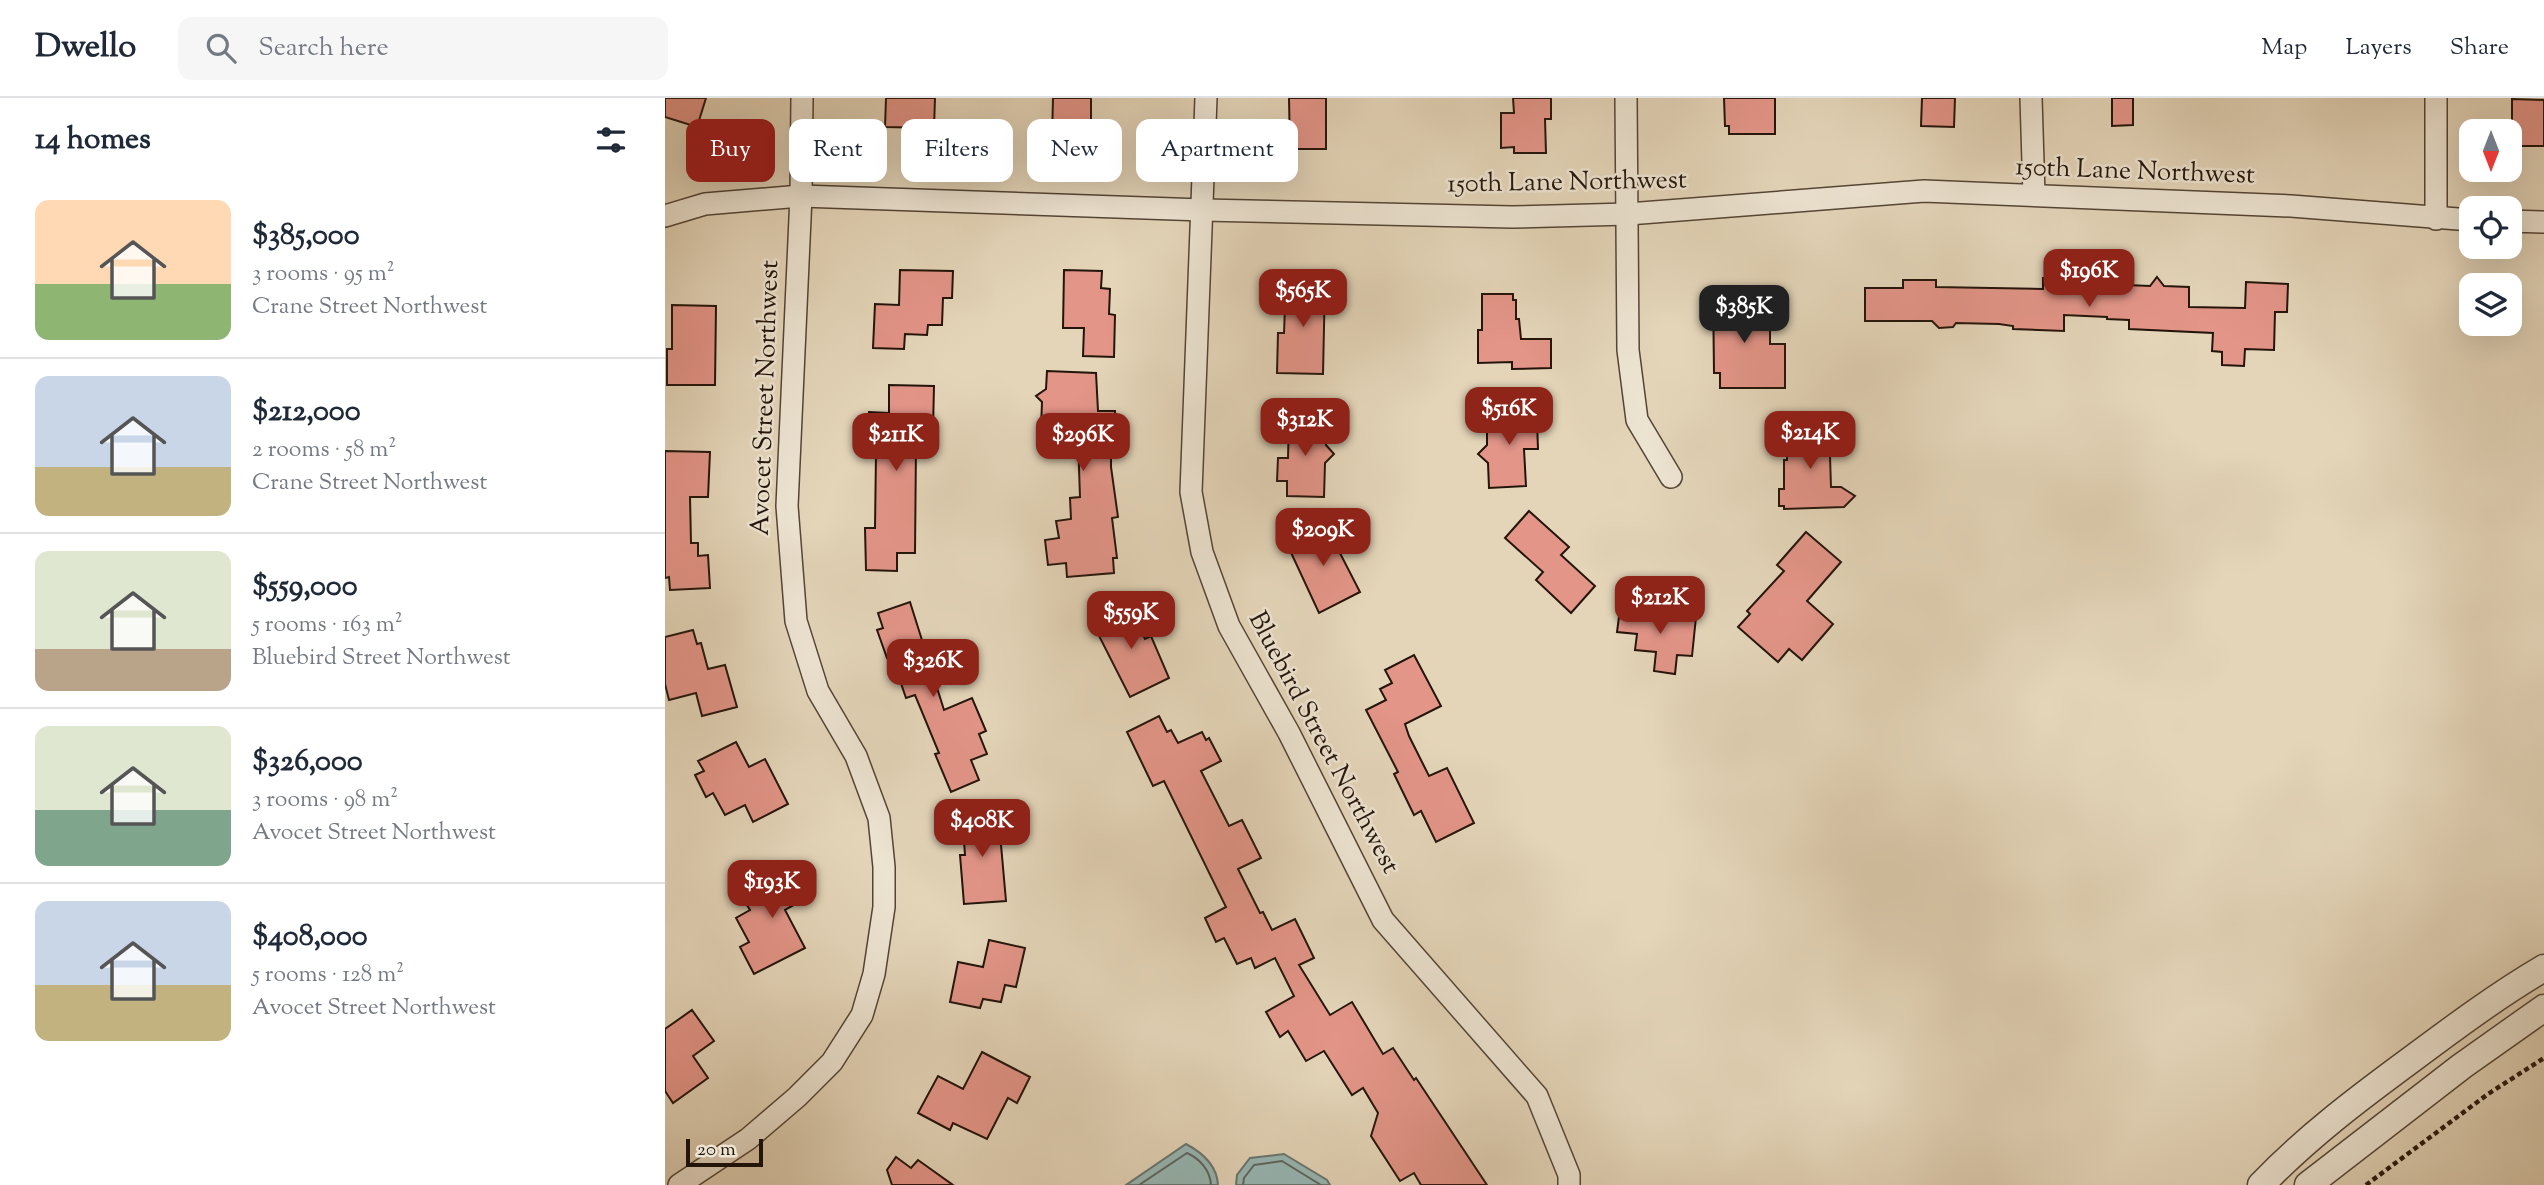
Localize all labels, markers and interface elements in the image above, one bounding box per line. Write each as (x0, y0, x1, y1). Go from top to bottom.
search box (178, 17, 668, 80)
text: Dwello (35, 24, 136, 72)
icon: search (202, 29, 240, 67)
text: Search here (258, 30, 389, 67)
text: Map (2261, 31, 2307, 65)
text: Layers (2345, 31, 2412, 65)
text: Share (2450, 31, 2509, 65)
text: 14 homes (35, 119, 151, 162)
chip: Buy (686, 119, 775, 182)
chip: Rent (789, 119, 887, 182)
chip: Filters (901, 119, 1013, 182)
chip: New (1027, 119, 1122, 182)
chip: Apartment (1136, 119, 1298, 182)
north arrow (2459, 119, 2522, 182)
map controls (2459, 119, 2522, 336)
icon: filters (592, 121, 630, 159)
street label: 150th Lane Northwest (2015, 149, 2255, 195)
street label: 150th Lane Northwest (1447, 162, 1687, 204)
button: locate (2459, 196, 2522, 259)
text: $385,000 (252, 215, 360, 258)
icon: home (91, 228, 175, 312)
pin: $196K (2040, 250, 2138, 309)
text: $196K (2059, 255, 2119, 288)
text: 3 rooms · 95 m² (252, 258, 395, 291)
street label: Avocet Street Northwest (743, 259, 789, 536)
pin: $565K (1254, 270, 1352, 329)
button: layers (2459, 273, 2522, 336)
text: $565K (1275, 275, 1331, 308)
pin: $385K (1695, 286, 1793, 345)
text: Crane Street Northwest (252, 291, 487, 324)
text: $385K (1715, 291, 1773, 324)
pin: $516K (1460, 388, 1558, 447)
text: $212,000 (252, 391, 361, 434)
text: $516K (1481, 393, 1537, 426)
pin: $312K (1256, 398, 1354, 458)
icon: home (91, 404, 175, 488)
text: $312K (1277, 404, 1333, 437)
pin: $214K (1761, 412, 1859, 471)
pin: $211K (847, 414, 945, 473)
pin: $296K (1034, 414, 1132, 473)
text: $214K (1780, 417, 1840, 450)
text: $211K (868, 419, 924, 452)
text: $296K (1052, 419, 1114, 452)
text: 2 rooms · 58 m² (252, 434, 396, 467)
text: Crane Street Northwest (252, 467, 487, 500)
pin: $209K (1274, 508, 1372, 568)
text: $209K (1291, 514, 1355, 547)
text: $559,000 (252, 566, 358, 609)
pin: $212K (1611, 576, 1709, 636)
icon: home (91, 579, 175, 663)
text: $212K (1631, 582, 1689, 615)
pin: $559K (1082, 592, 1180, 651)
text: $559K (1103, 597, 1159, 630)
street label: Bluebird Street Northwest (1238, 605, 1408, 881)
text: 5 rooms · 163 m² (252, 609, 402, 642)
pin: $326K (884, 640, 982, 699)
text: Bluebird Street Northwest (252, 642, 511, 675)
text: $326K (903, 645, 963, 678)
text: $326,000 (252, 741, 363, 784)
icon: home (91, 754, 175, 838)
text: 3 rooms · 98 m² (252, 784, 398, 817)
pin: $408K (933, 800, 1031, 859)
text: $408K (950, 805, 1014, 838)
text: Avocet Street Northwest (252, 817, 496, 850)
pin: $193K (723, 860, 821, 920)
text: $193K (744, 866, 800, 899)
text: $408,000 (252, 916, 368, 959)
icon: home (91, 929, 175, 1013)
text: 5 rooms · 128 m² (252, 959, 404, 992)
text: Avocet Street Northwest (252, 992, 496, 1025)
scale bar (686, 1136, 763, 1168)
text: 20 m (697, 1137, 736, 1164)

